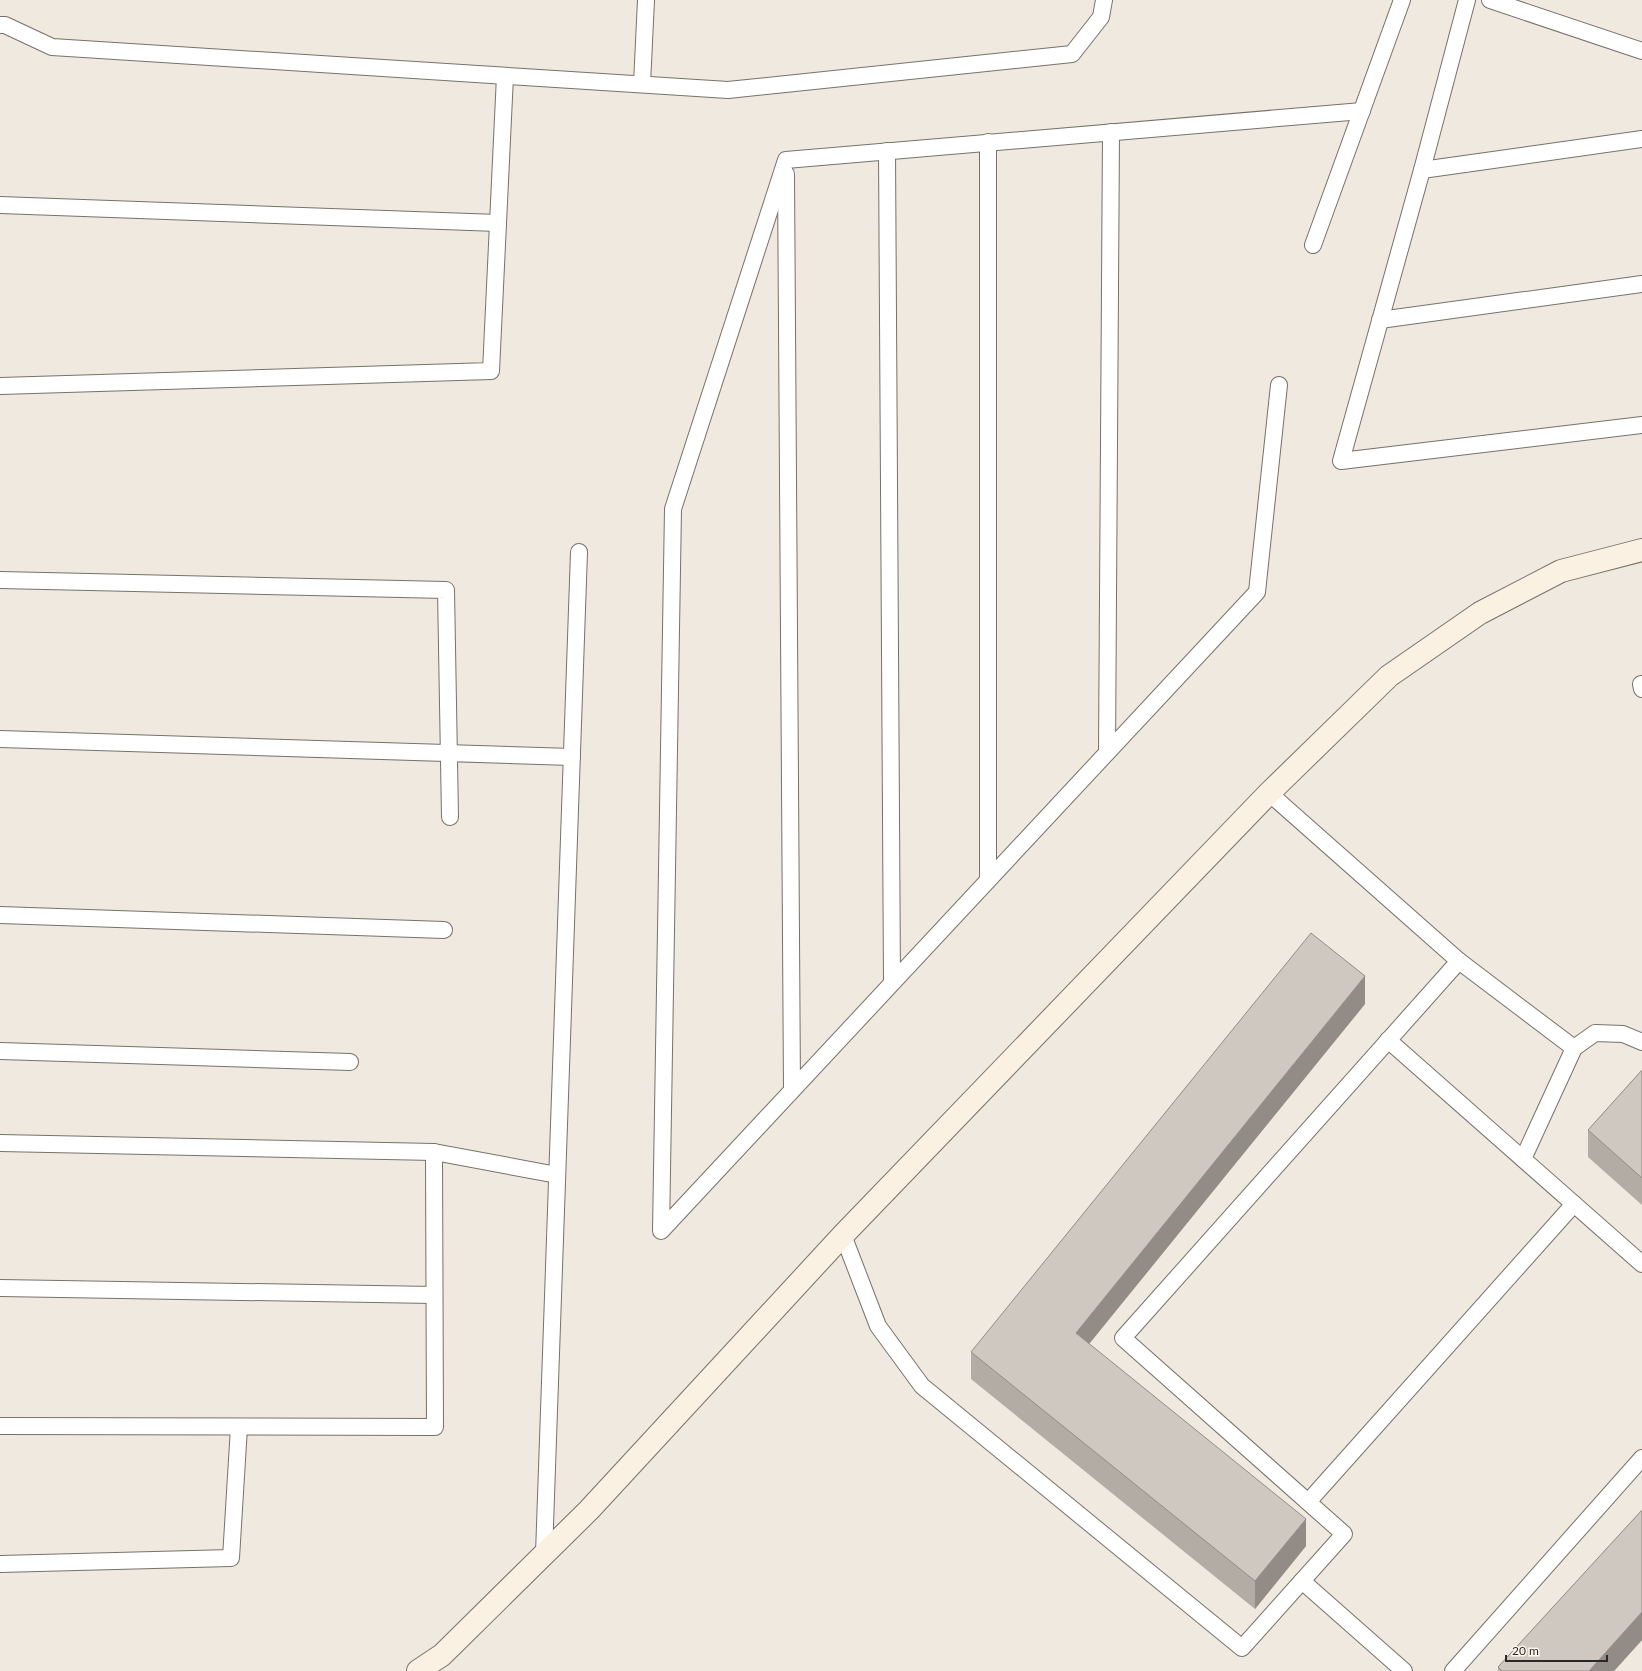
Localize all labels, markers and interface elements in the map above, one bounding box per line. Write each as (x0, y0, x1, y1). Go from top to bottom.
scale bar (1506, 1637, 1607, 1663)
text: 20 m (1512, 1643, 1539, 1658)

